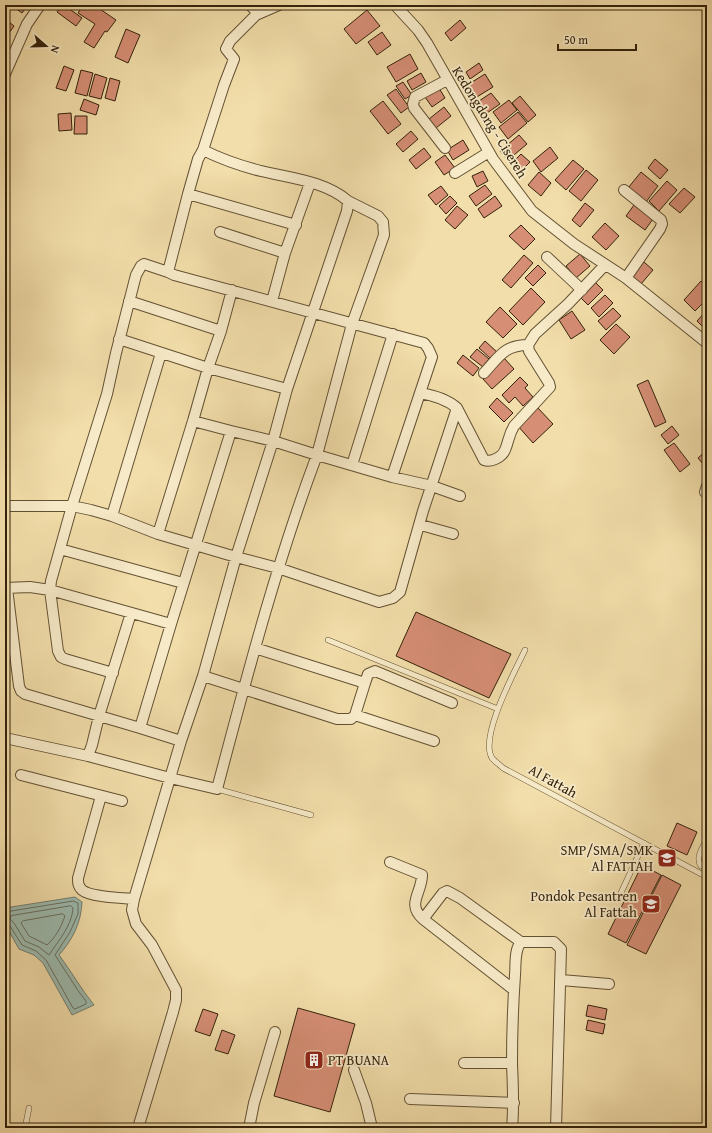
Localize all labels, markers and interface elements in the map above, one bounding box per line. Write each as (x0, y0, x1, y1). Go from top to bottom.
north arrow (26, 26, 66, 66)
scale bar (558, 26, 636, 52)
text: 50 m (564, 31, 588, 48)
text: N (46, 43, 64, 56)
street label: Kedongdong - Cisereh (448, 62, 533, 182)
street label: Al Fattah (525, 759, 581, 803)
place label: SMP/SMA/SMK Al FATTAH (561, 840, 654, 876)
school or university icon: SMP/SMA/SMK Al FATTAH (656, 847, 678, 869)
place label: Pondok Pesantren Al Fattah (531, 886, 637, 922)
school or university icon: Pondok Pesantren Al Fattah (640, 893, 662, 915)
building icon: PT BUANA (303, 1049, 325, 1071)
place label: PT BUANA (328, 1050, 390, 1070)

